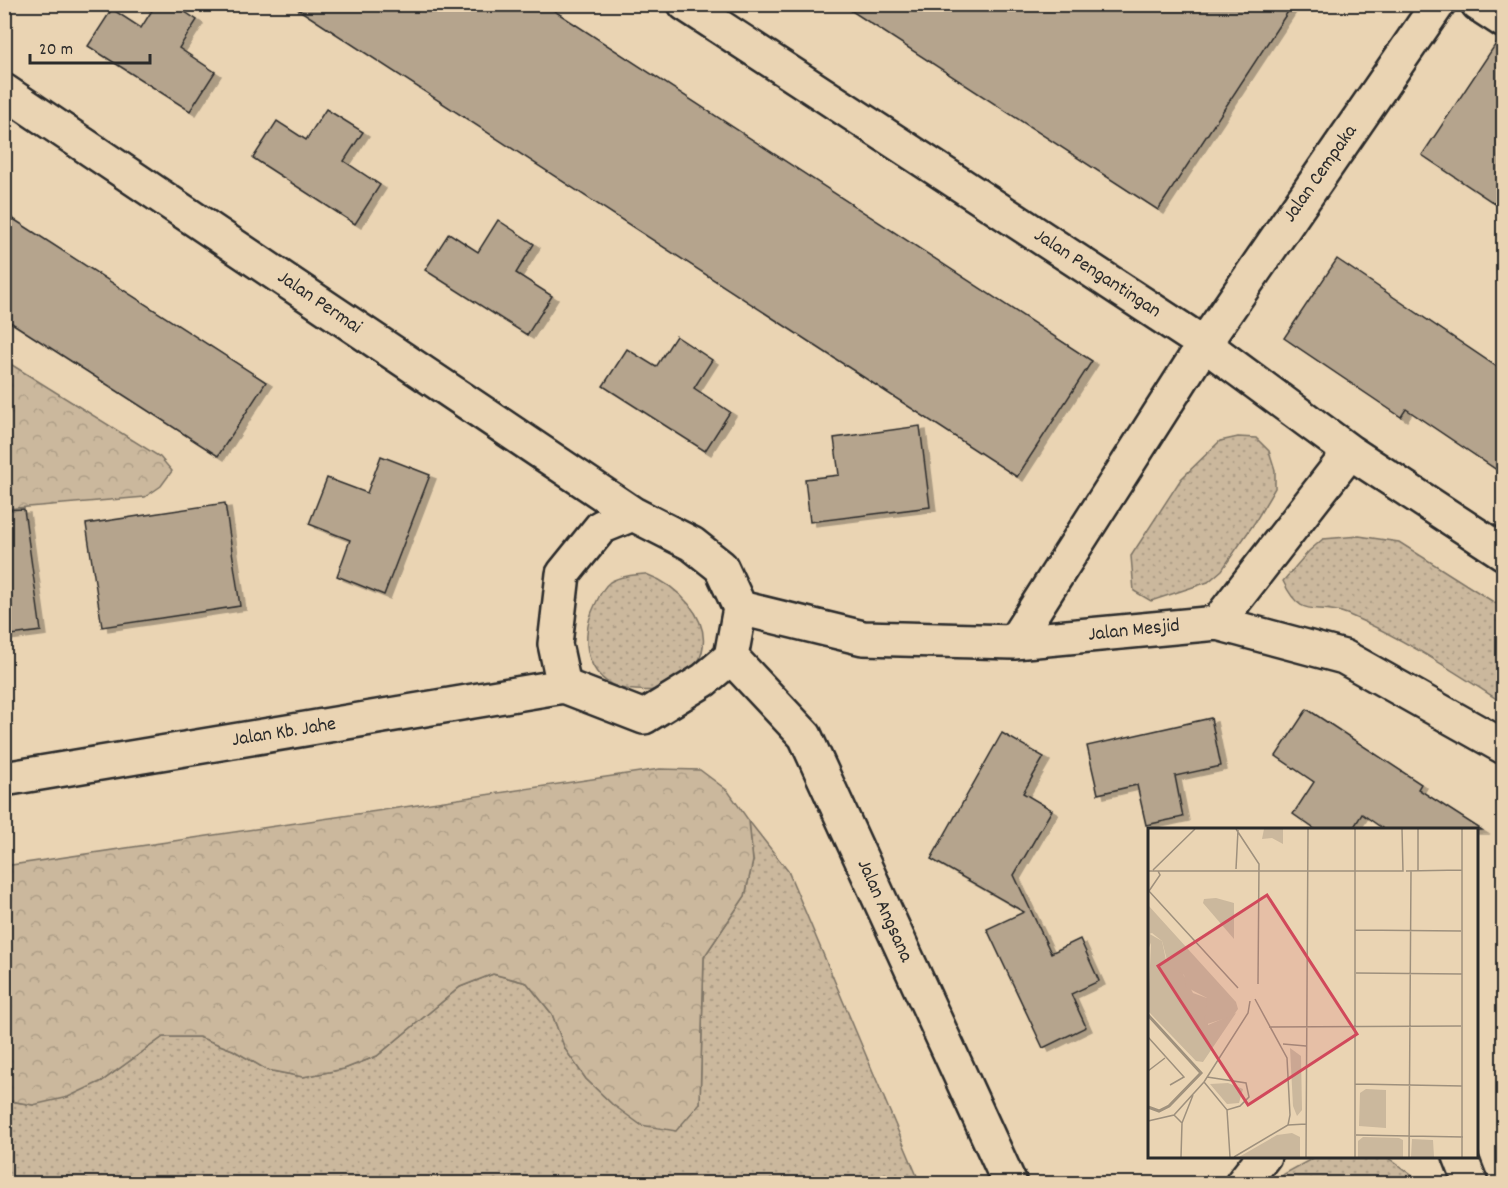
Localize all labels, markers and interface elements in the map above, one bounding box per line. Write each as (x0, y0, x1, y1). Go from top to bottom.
scale bar (30, 27, 150, 65)
text: 20 m (39, 38, 73, 63)
street label: Jalan Cempaka (1277, 119, 1365, 228)
street label: Jalan Pengantingan (1028, 222, 1166, 326)
street label: Jalan Permai (271, 264, 367, 342)
street label: Jalan Mesjid (1087, 612, 1181, 650)
street label: Jalan Kb. Jahe (230, 711, 338, 755)
inset map (1148, 828, 1478, 1158)
street label: Jalan Angsana (849, 855, 919, 967)

